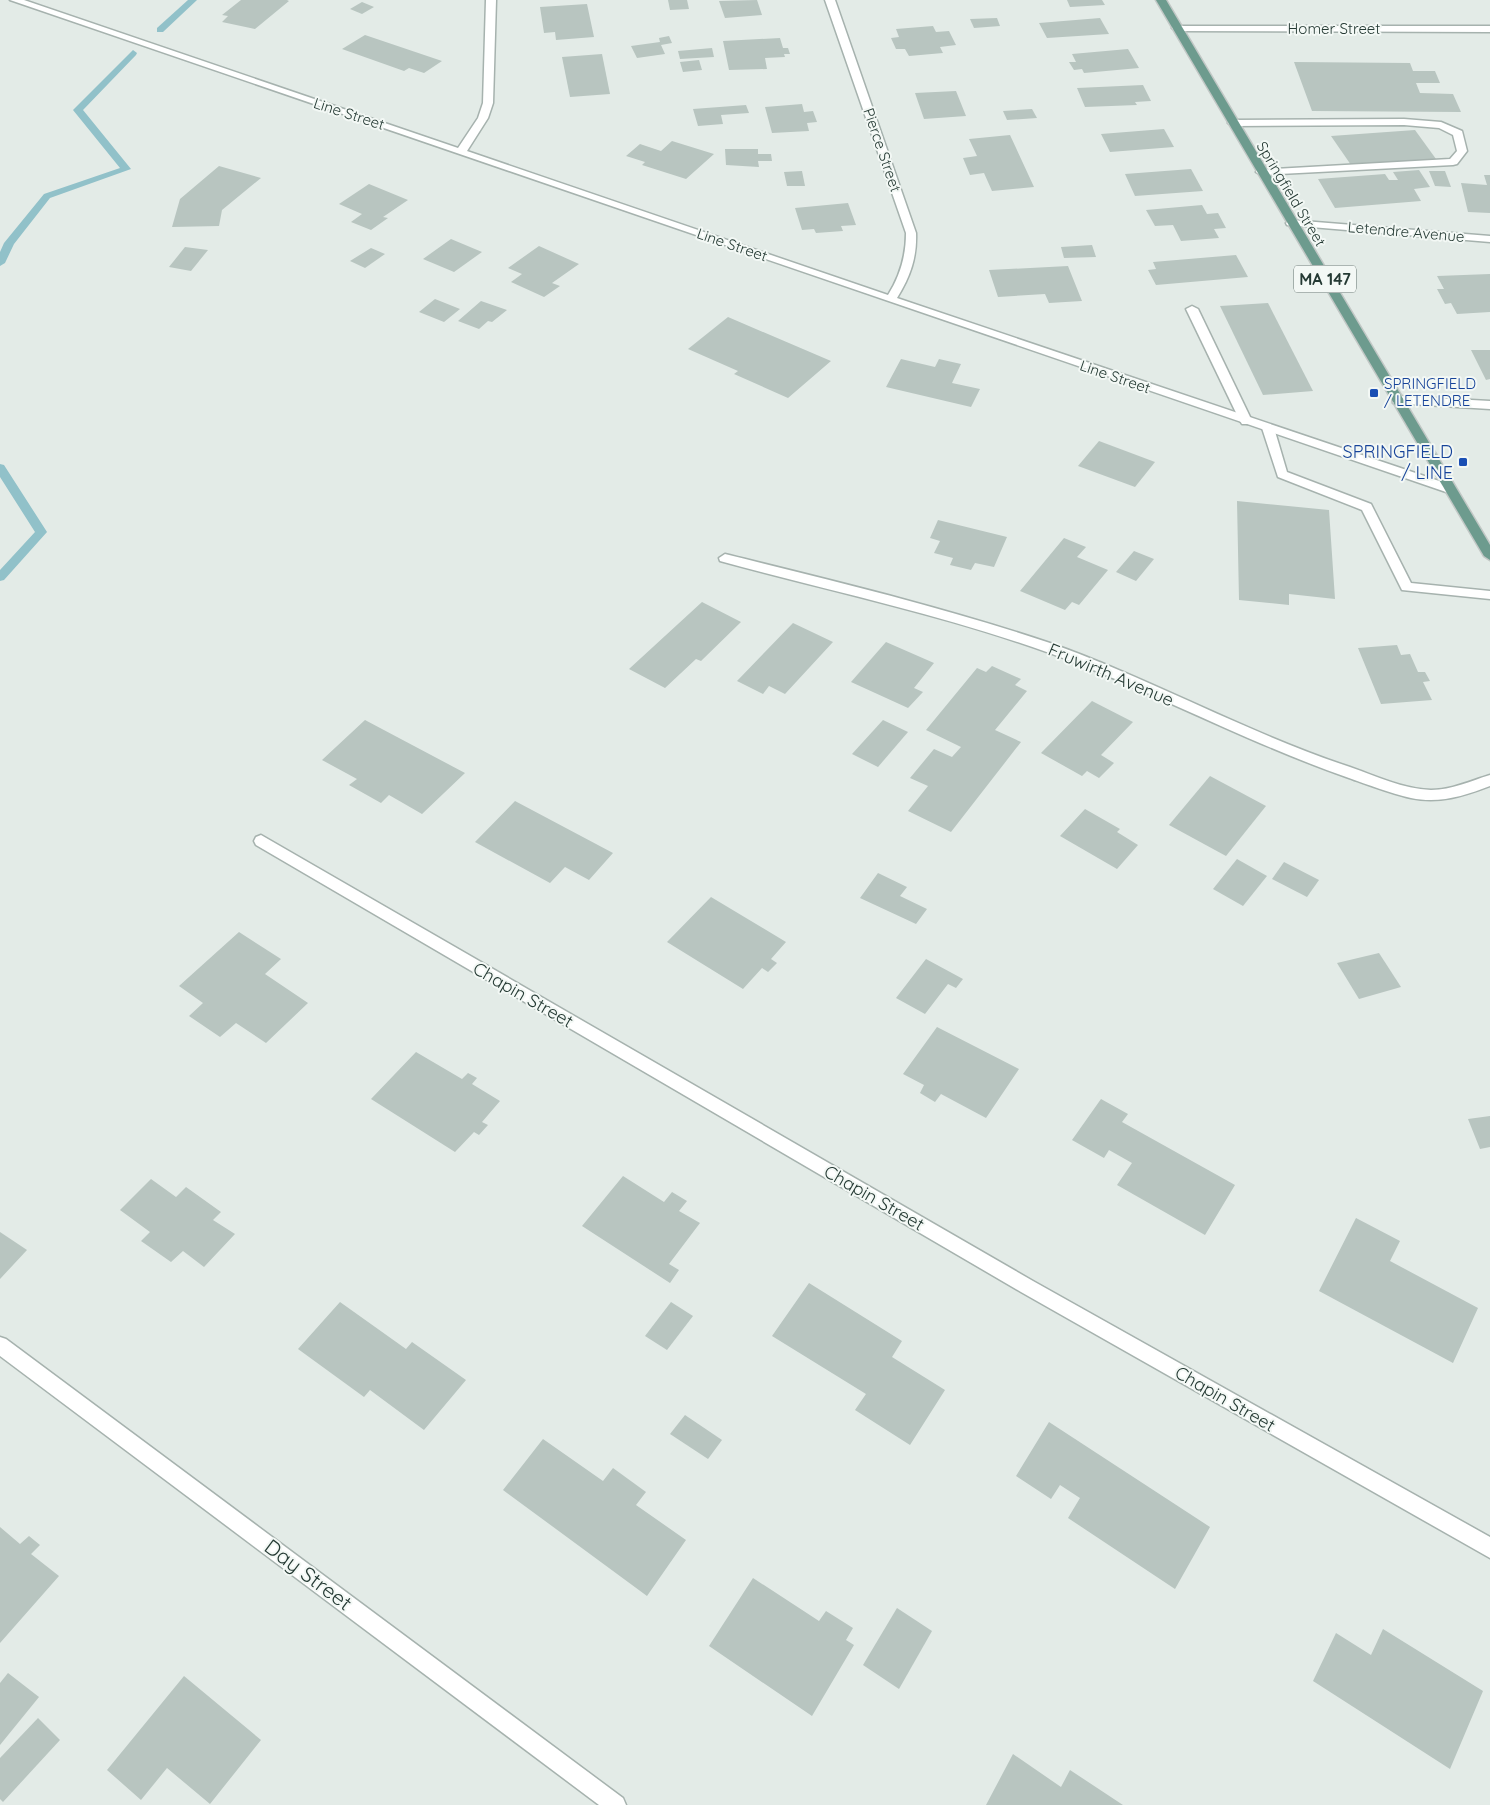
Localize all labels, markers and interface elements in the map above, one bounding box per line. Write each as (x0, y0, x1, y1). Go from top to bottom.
street label: Homer Street (1288, 19, 1380, 38)
street label: Line Street (311, 93, 387, 134)
street label: Pierce Street (859, 105, 906, 194)
street label: Springfield Street (1253, 138, 1330, 250)
street label: Letendre Avenue (1347, 217, 1465, 246)
street label: Line Street (694, 224, 770, 265)
road number: MA 147 (1294, 266, 1356, 292)
street label: Line Street (1077, 356, 1153, 397)
place label: SPRINGFIELD / LETENDRE (1384, 374, 1476, 410)
marker: SPRINGFIELD / LETENDRE (1368, 387, 1380, 399)
place label: SPRINGFIELD / LINE (1343, 440, 1453, 484)
marker: SPRINGFIELD / LINE (1457, 456, 1469, 468)
street label: Fruwirth Avenue (1045, 638, 1178, 711)
street label: Chapin Street (469, 957, 578, 1033)
street label: Chapin Street (820, 1160, 929, 1236)
street label: Chapin Street (1171, 1361, 1280, 1437)
street label: Day Street (260, 1533, 358, 1616)

